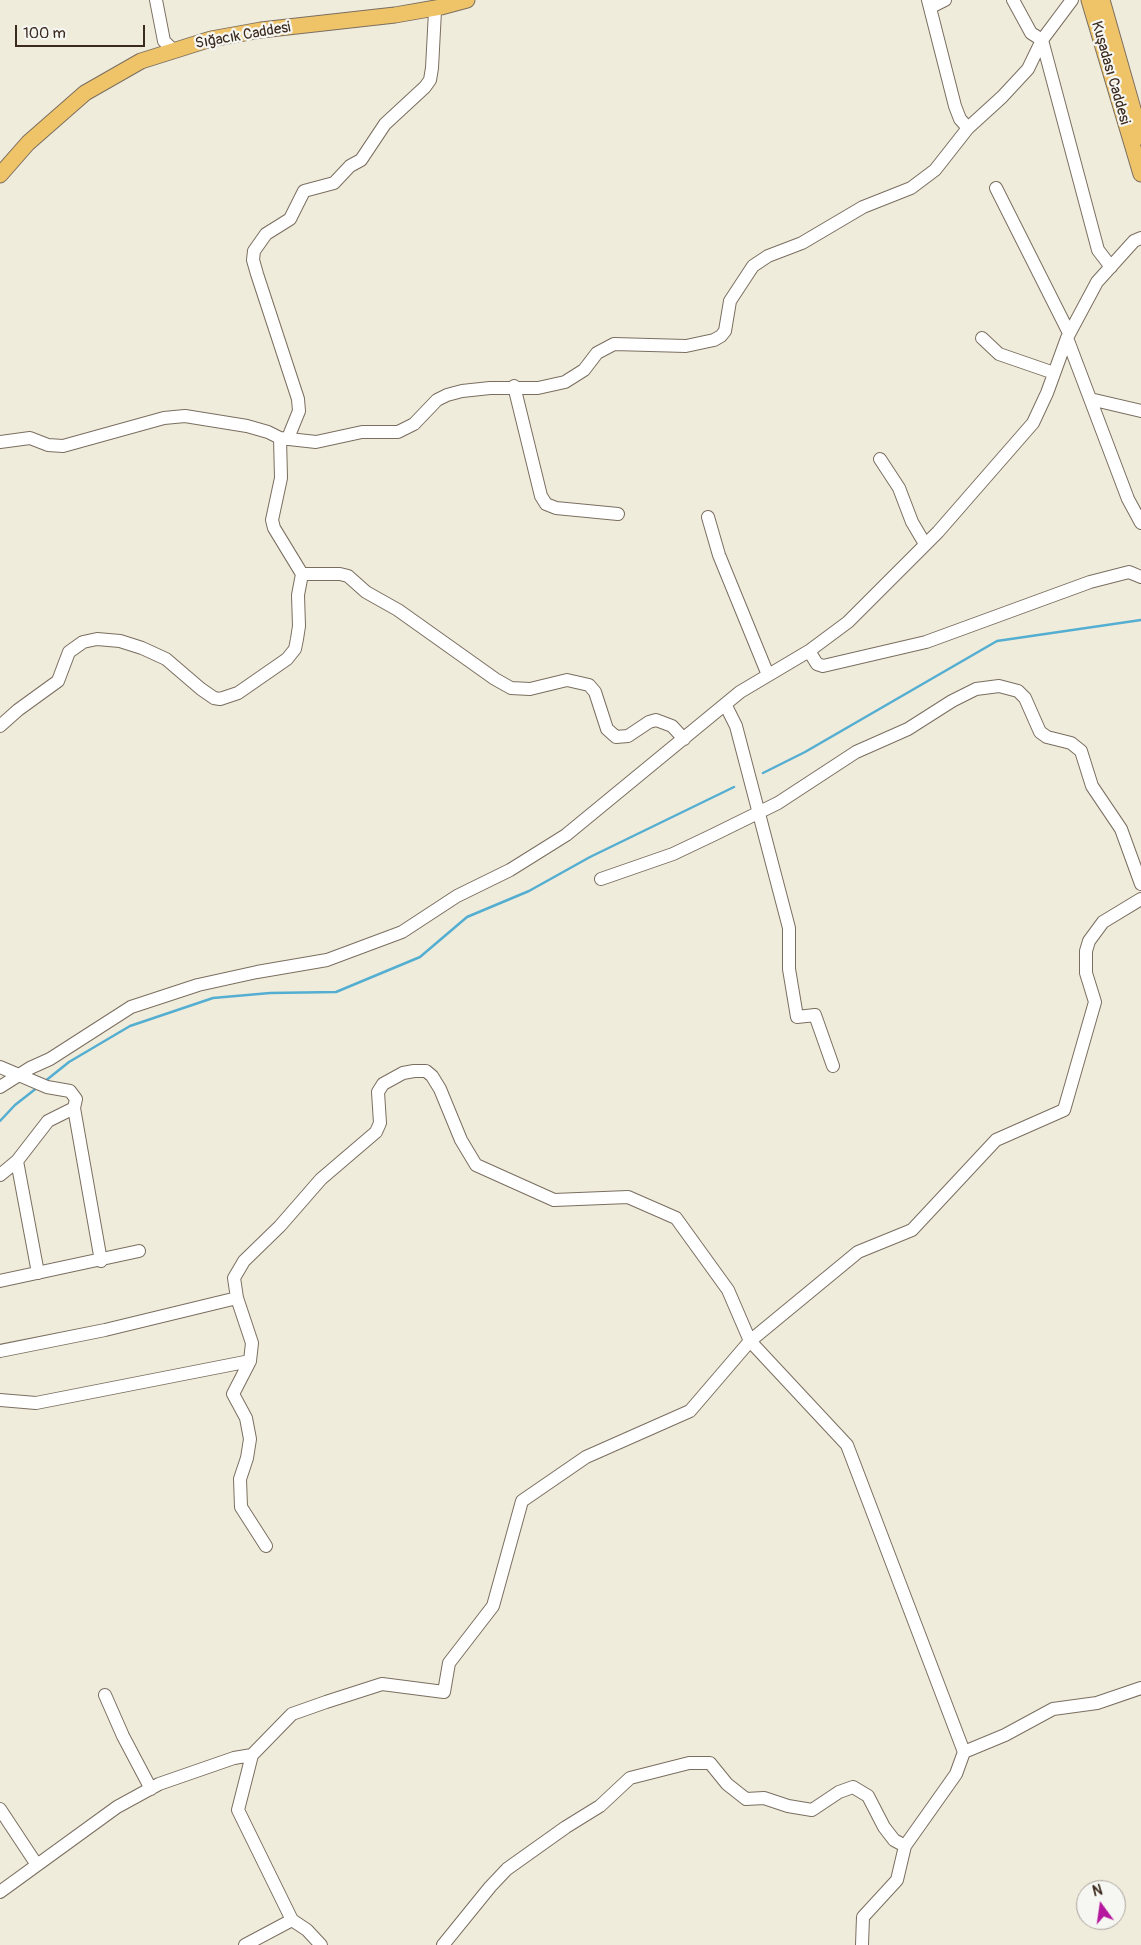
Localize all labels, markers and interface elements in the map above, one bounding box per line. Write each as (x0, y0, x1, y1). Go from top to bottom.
scale bar (18, 15, 148, 47)
street label: Sığacık Caddesi (194, 19, 292, 53)
street label: Kuşadası Caddesi (1087, 19, 1133, 127)
text: 100 m (23, 24, 66, 43)
north arrow (1076, 1880, 1126, 1930)
text: N (1091, 1882, 1104, 1900)

